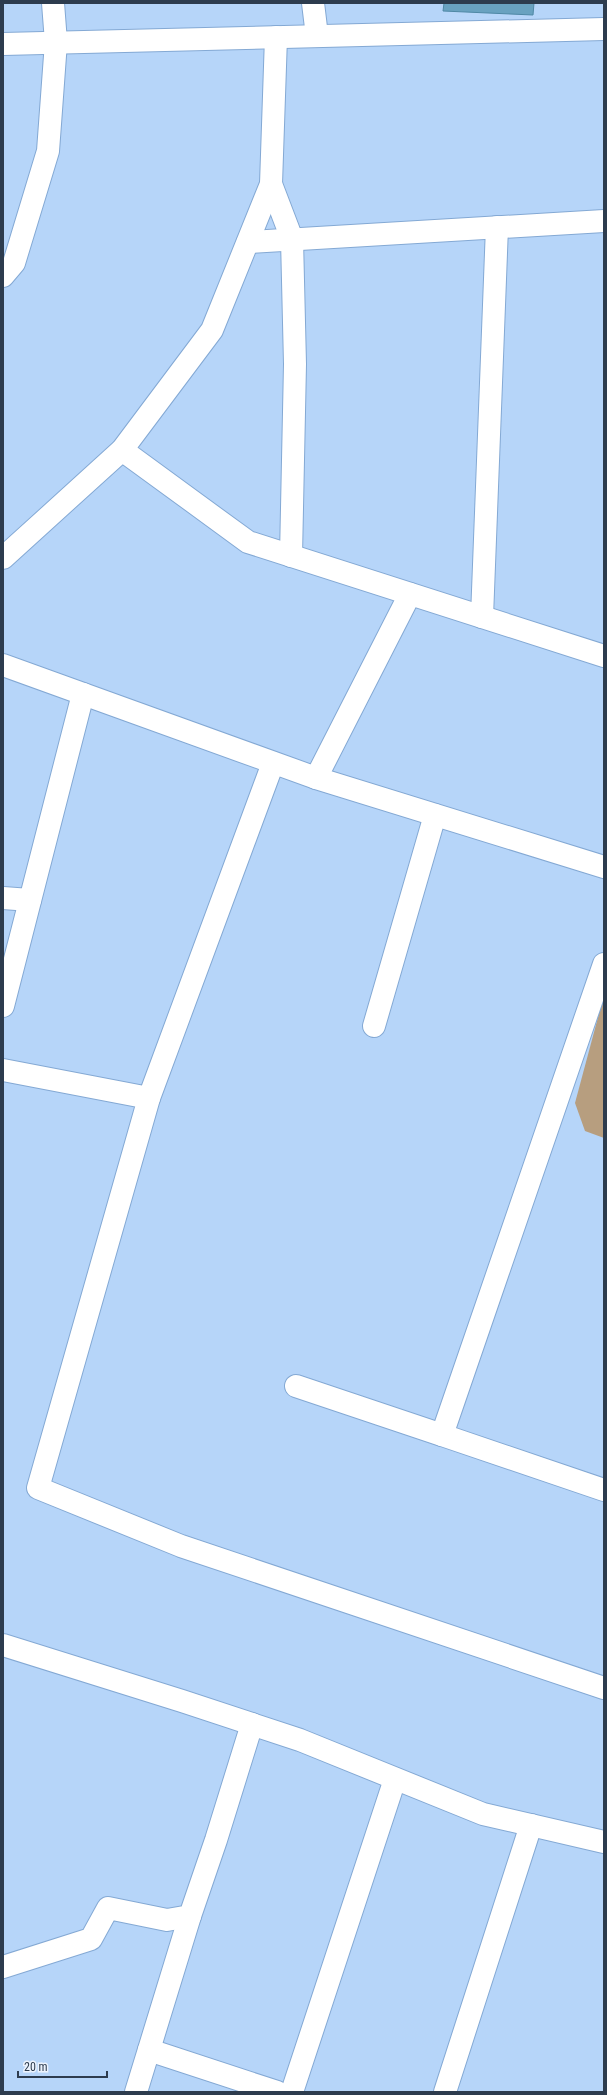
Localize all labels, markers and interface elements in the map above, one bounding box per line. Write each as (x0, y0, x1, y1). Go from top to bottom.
scale bar (18, 2053, 107, 2079)
text: 20 m (24, 2060, 48, 2074)

